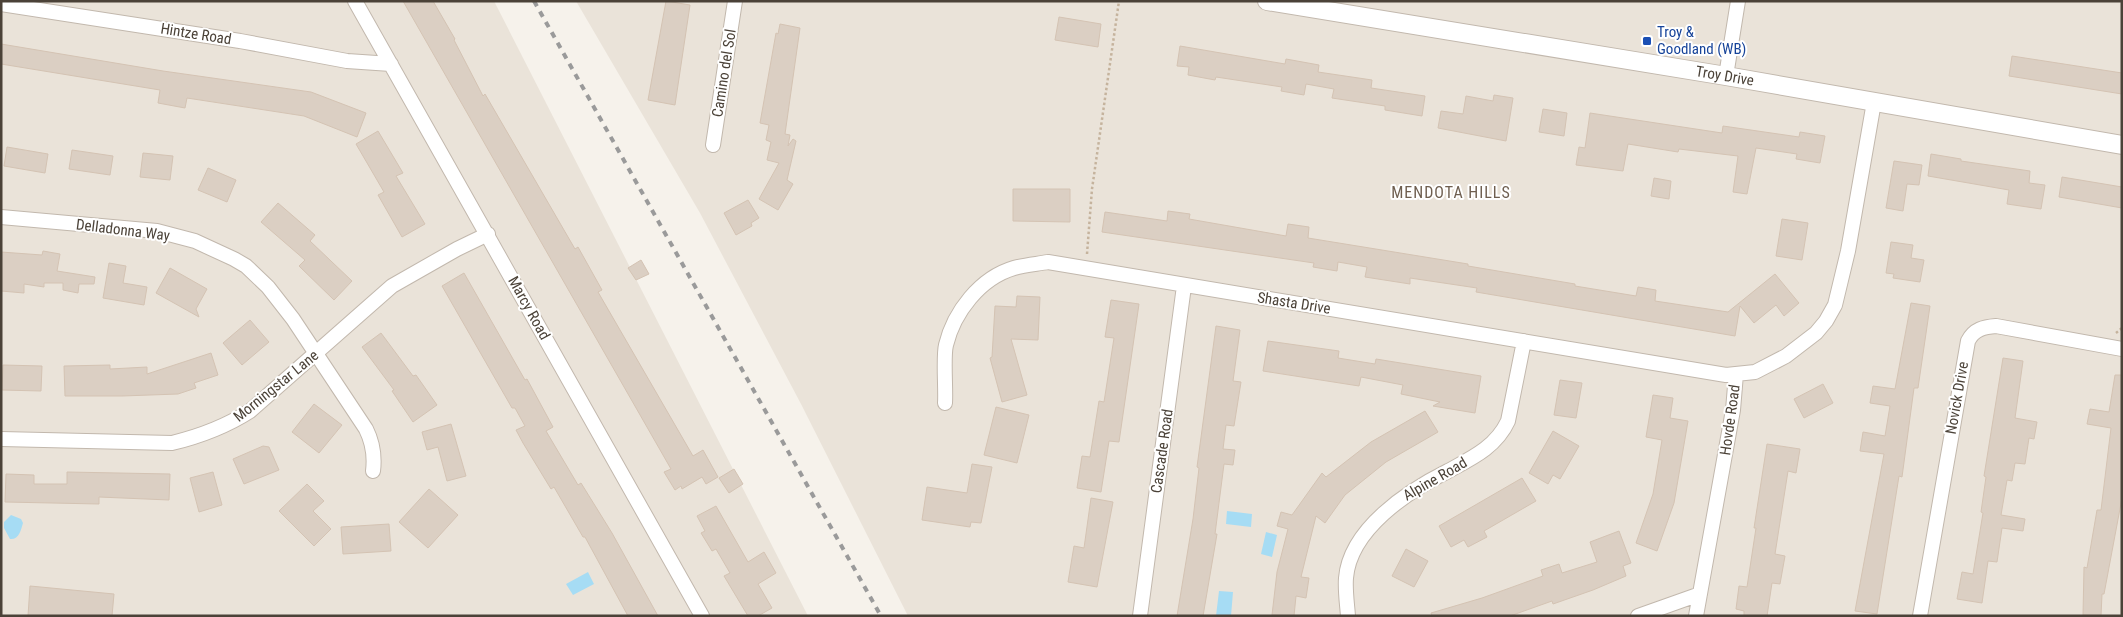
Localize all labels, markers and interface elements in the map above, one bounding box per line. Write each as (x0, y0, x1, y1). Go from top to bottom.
street label: Hintze Road (159, 20, 233, 48)
place label: Troy & Goodland (WB) (1657, 23, 1746, 58)
street label: Camino del Sol (708, 28, 740, 118)
marker: Troy & Goodland (WB) (1641, 35, 1653, 47)
street label: Troy Drive (1694, 62, 1755, 90)
district label: MENDOTA HILLS (1391, 183, 1511, 202)
street label: Delladonna Way (75, 215, 171, 245)
street label: Marcy Road (504, 273, 554, 343)
street label: Shasta Drive (1256, 288, 1332, 318)
street label: Morningstar Lane (230, 346, 322, 426)
street label: Novick Drive (1942, 360, 1972, 436)
street label: Hovde Road (1716, 384, 1744, 456)
street label: Cascade Road (1147, 408, 1177, 494)
street label: Alpine Road (1400, 454, 1470, 504)

